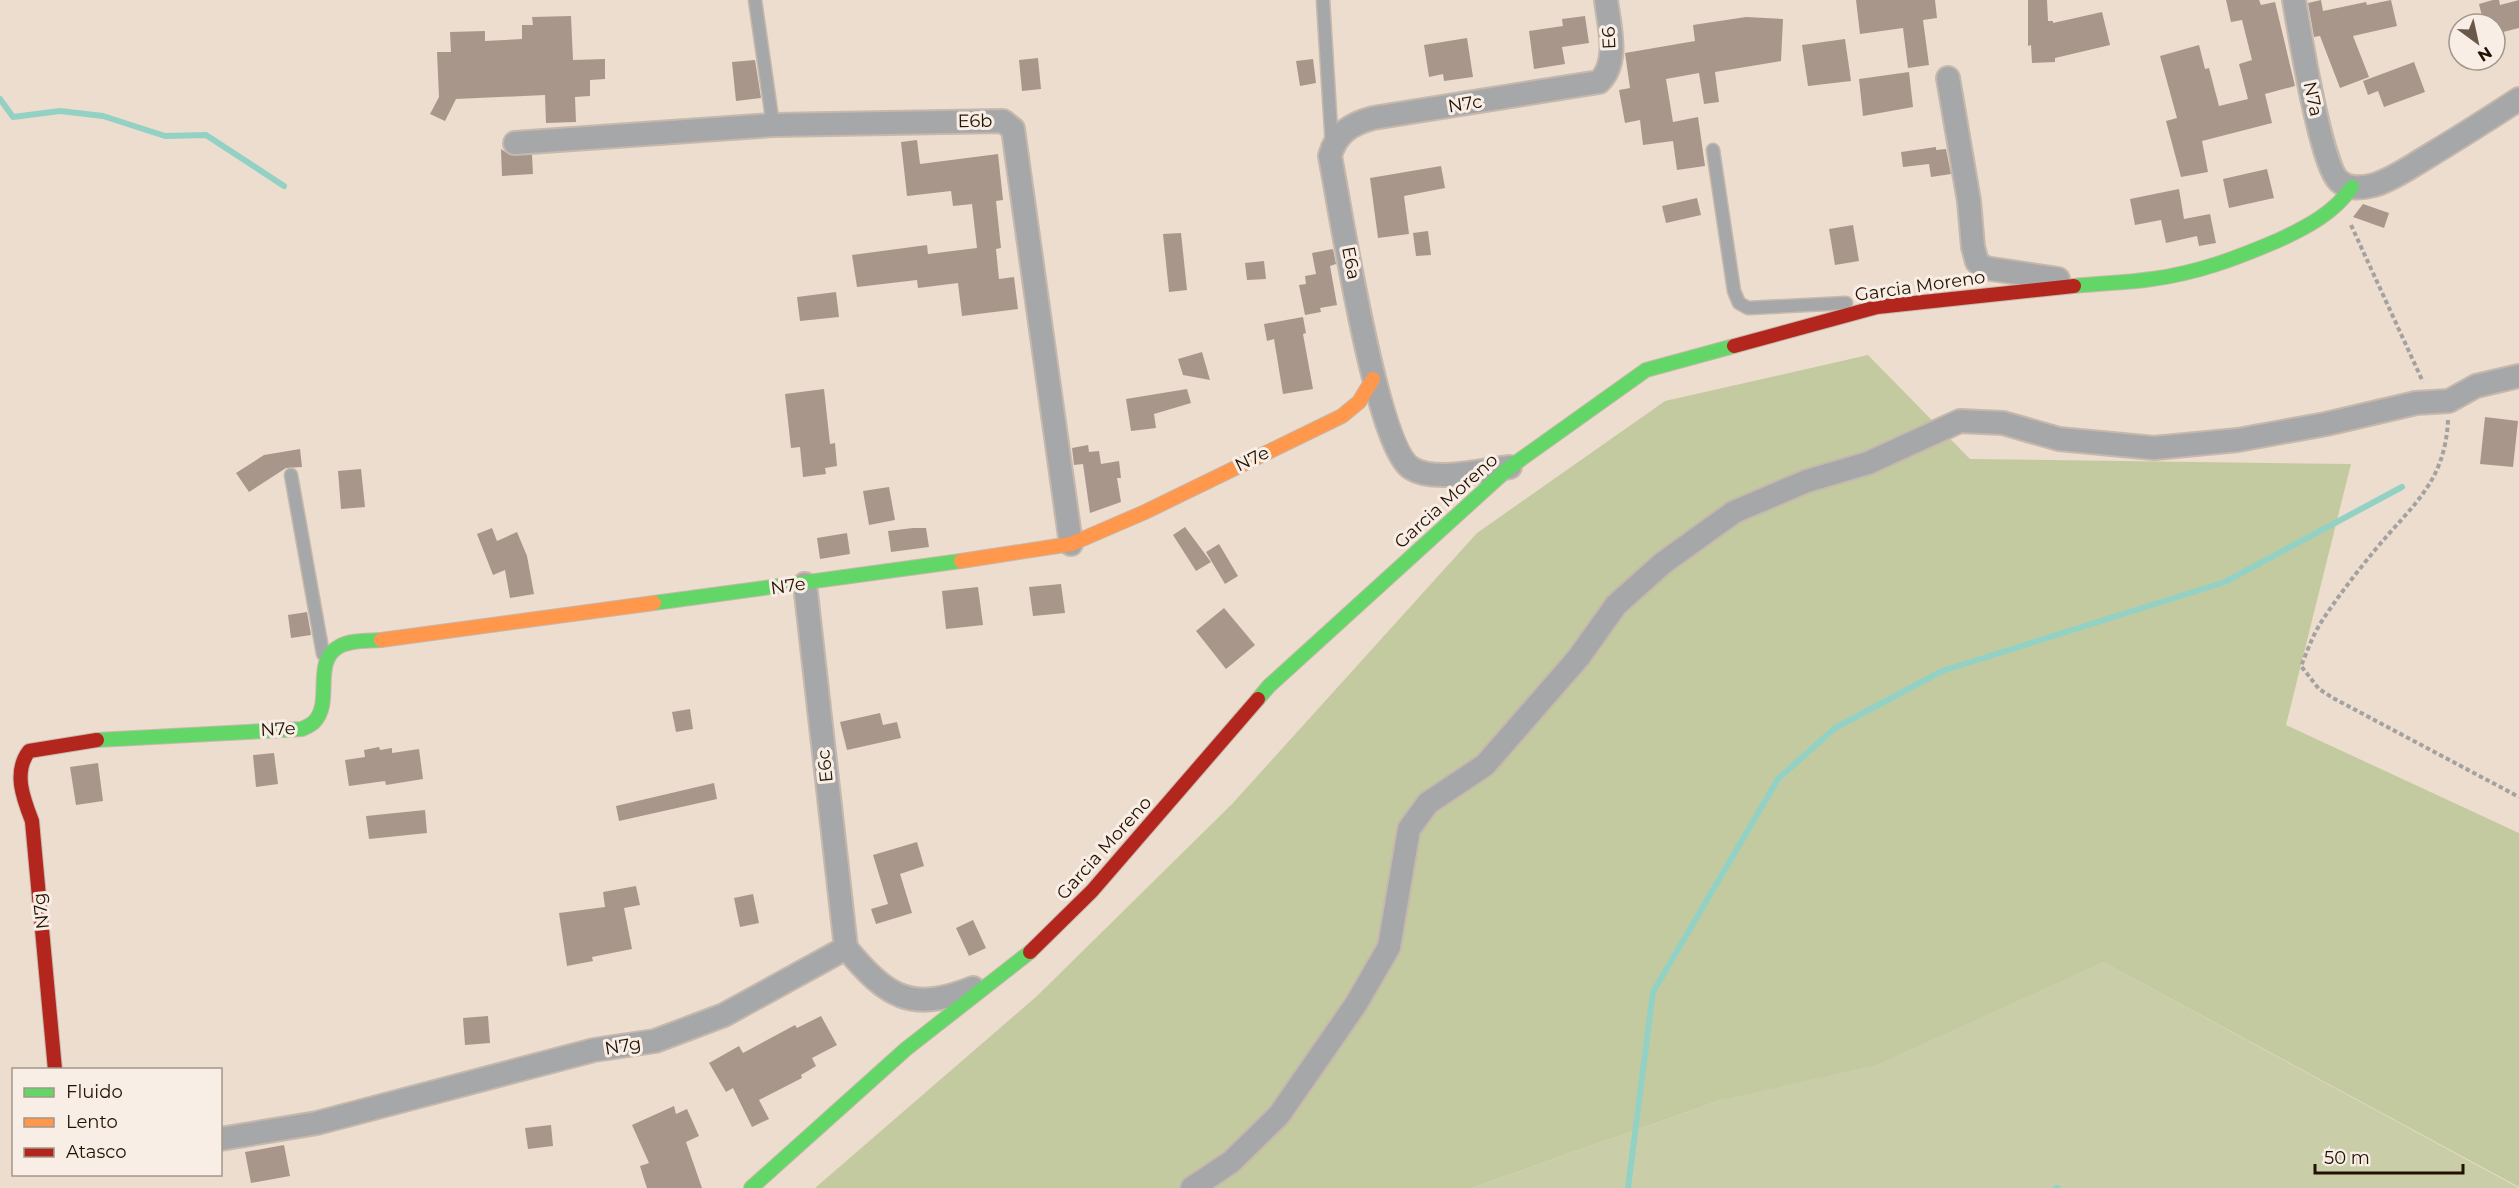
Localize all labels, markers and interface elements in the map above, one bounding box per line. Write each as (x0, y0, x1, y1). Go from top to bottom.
north arrow (2447, 12, 2507, 72)
street label: E6 (1597, 26, 1621, 50)
text: N (2474, 43, 2495, 66)
street label: N7a (2299, 80, 2327, 118)
street label: N7c (1446, 90, 1484, 118)
street label: E6b (957, 110, 993, 132)
street label: E6a (1337, 245, 1365, 281)
street label: Garcia Moreno (1853, 266, 1987, 306)
street label: N7e (1231, 441, 1273, 477)
street label: Garcia Moreno (1390, 449, 1502, 553)
street label: N7e (769, 573, 807, 599)
street label: N7e (260, 717, 296, 741)
street label: E6c (812, 748, 838, 784)
street label: Garcia Moreno (1052, 792, 1156, 904)
street label: N7g (28, 892, 54, 930)
street label: N7g (603, 1032, 643, 1060)
legend (12, 1068, 222, 1176)
text: Fluido (66, 1081, 123, 1103)
text: Lento (66, 1111, 118, 1133)
scale bar (2315, 1137, 2464, 1175)
text: Atasco (66, 1141, 126, 1163)
text: 50 m (2324, 1147, 2370, 1169)

